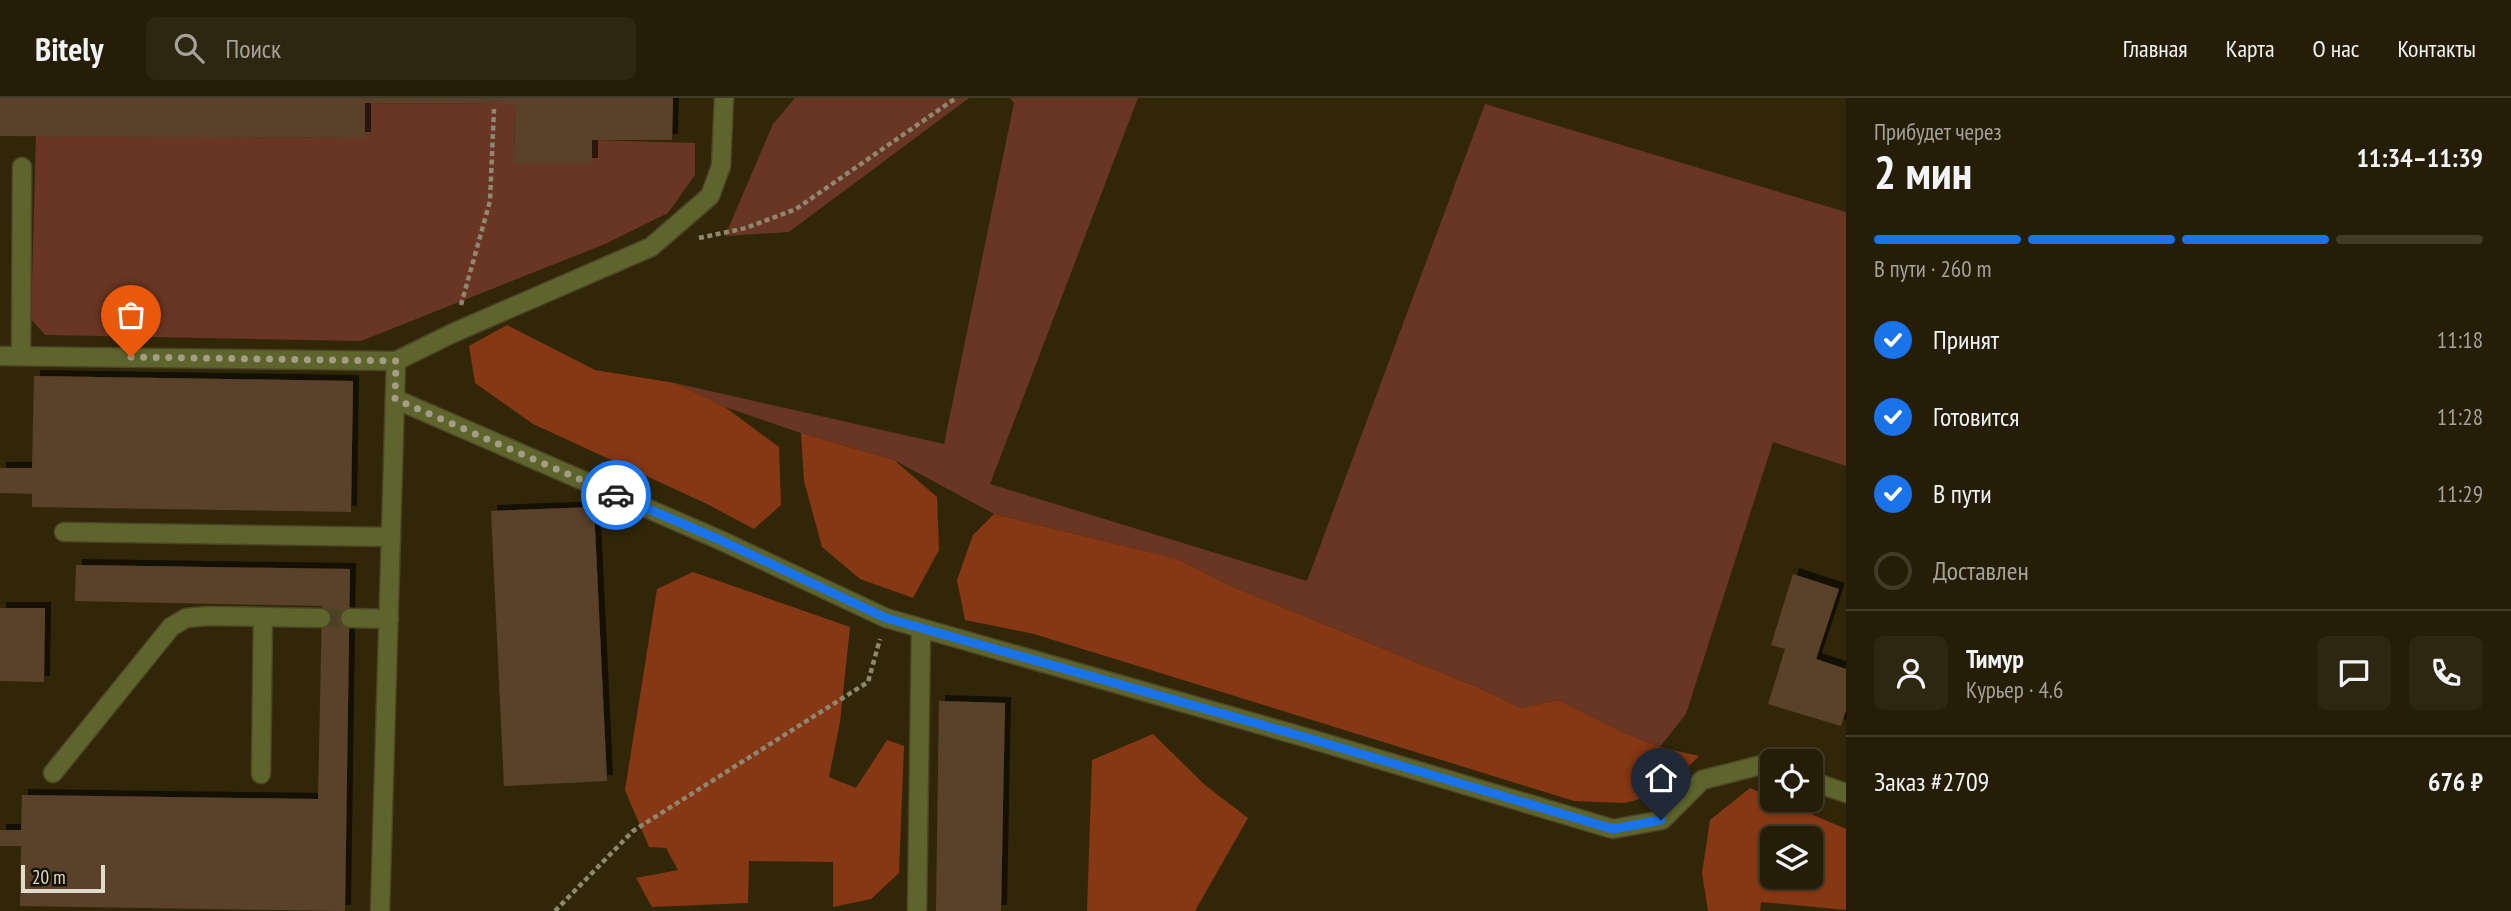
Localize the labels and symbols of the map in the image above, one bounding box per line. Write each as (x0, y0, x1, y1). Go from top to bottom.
pin (101, 285, 161, 357)
courier (581, 460, 651, 530)
pin (1631, 748, 1691, 820)
scale bar (21, 862, 105, 894)

